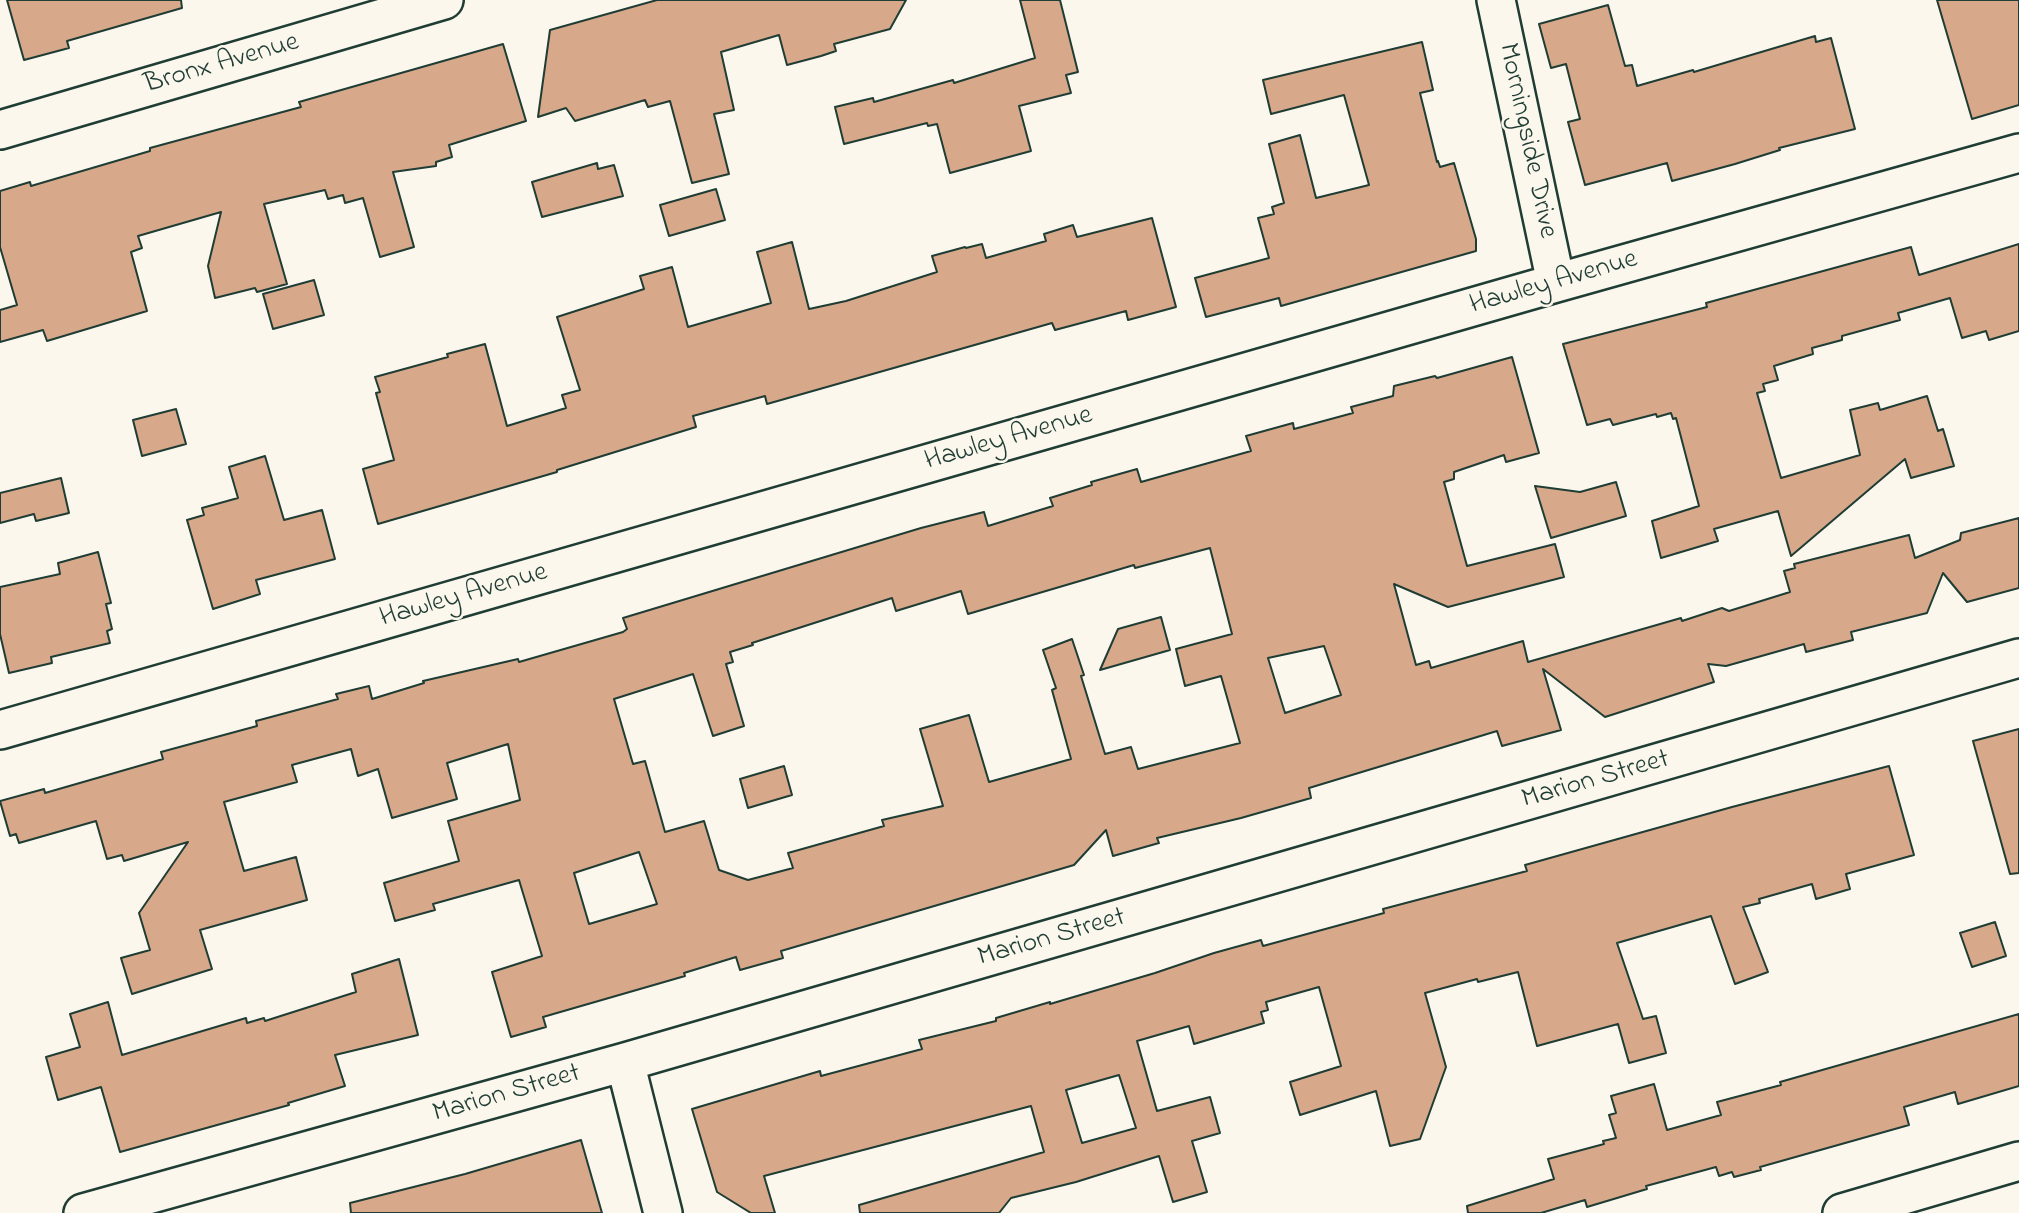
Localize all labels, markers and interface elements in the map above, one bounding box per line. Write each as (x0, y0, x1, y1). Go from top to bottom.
street label: Bronx Avenue (141, 27, 303, 103)
street label: Morningside Drive (1489, 40, 1563, 242)
street label: Hawley Avenue (1466, 244, 1642, 324)
street label: Hawley Avenue (921, 400, 1097, 480)
street label: Hawley Avenue (376, 557, 552, 637)
street label: Marion Street (1518, 744, 1674, 818)
street label: Marion Street (974, 902, 1130, 976)
street label: Marion Street (429, 1058, 585, 1132)

